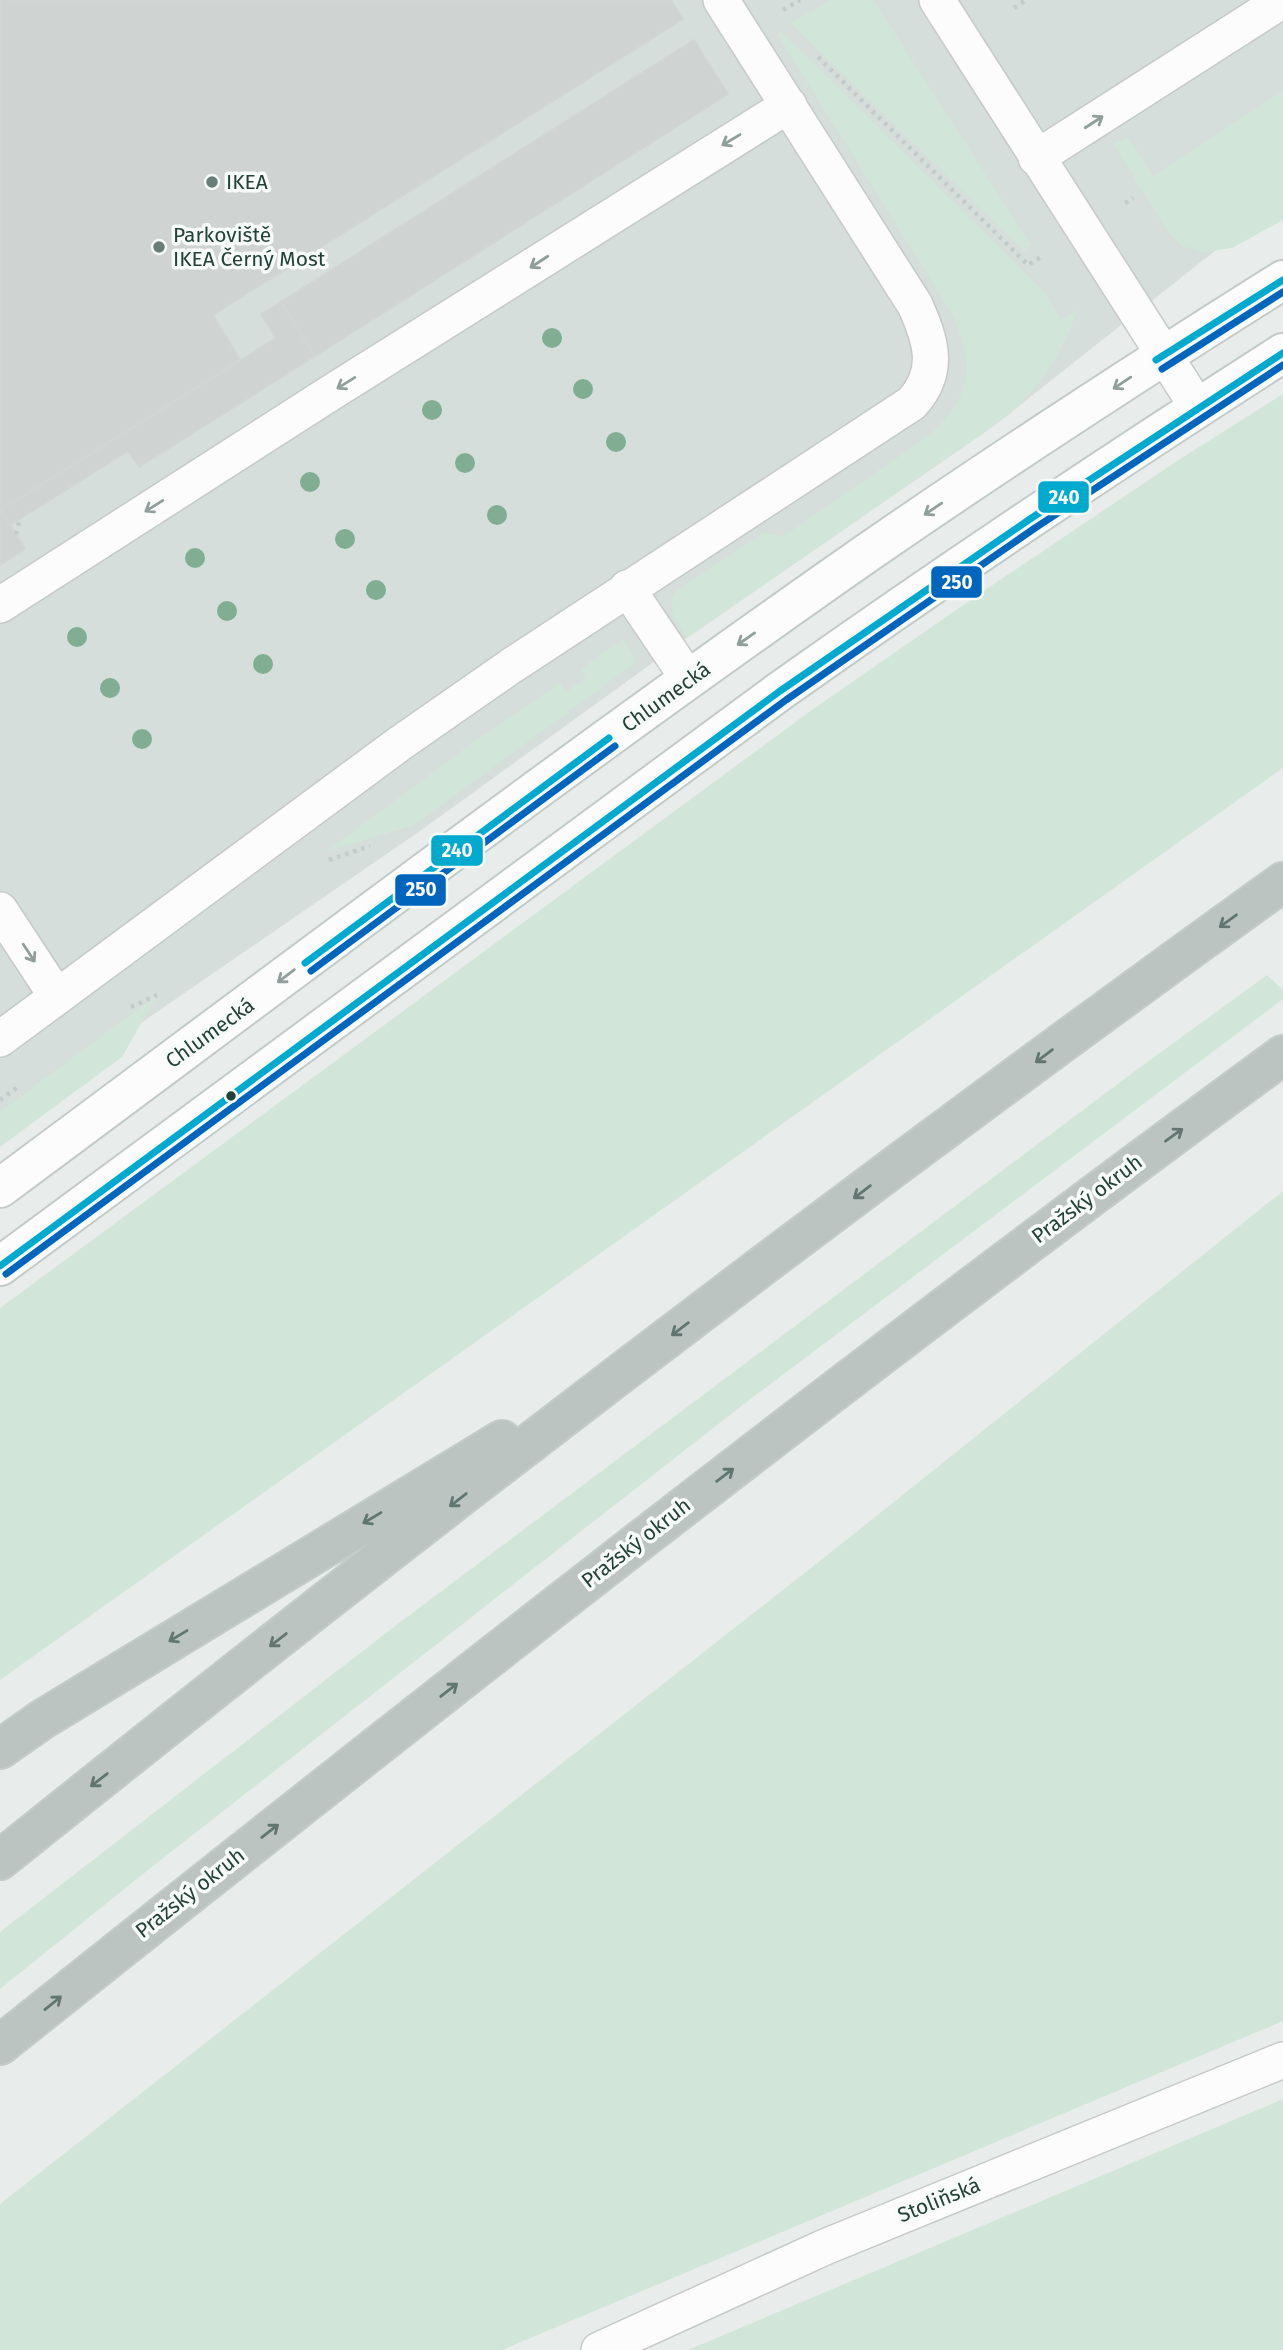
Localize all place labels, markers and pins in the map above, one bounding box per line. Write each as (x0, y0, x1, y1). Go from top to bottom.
place label: IKEA (226, 169, 268, 195)
marker: IKEA (204, 174, 220, 190)
place label: Parkoviště IKEA Černý Most (173, 222, 326, 272)
marker: Parkoviště IKEA Černý Most (151, 239, 167, 255)
unlabelled marker (224, 1089, 238, 1103)

